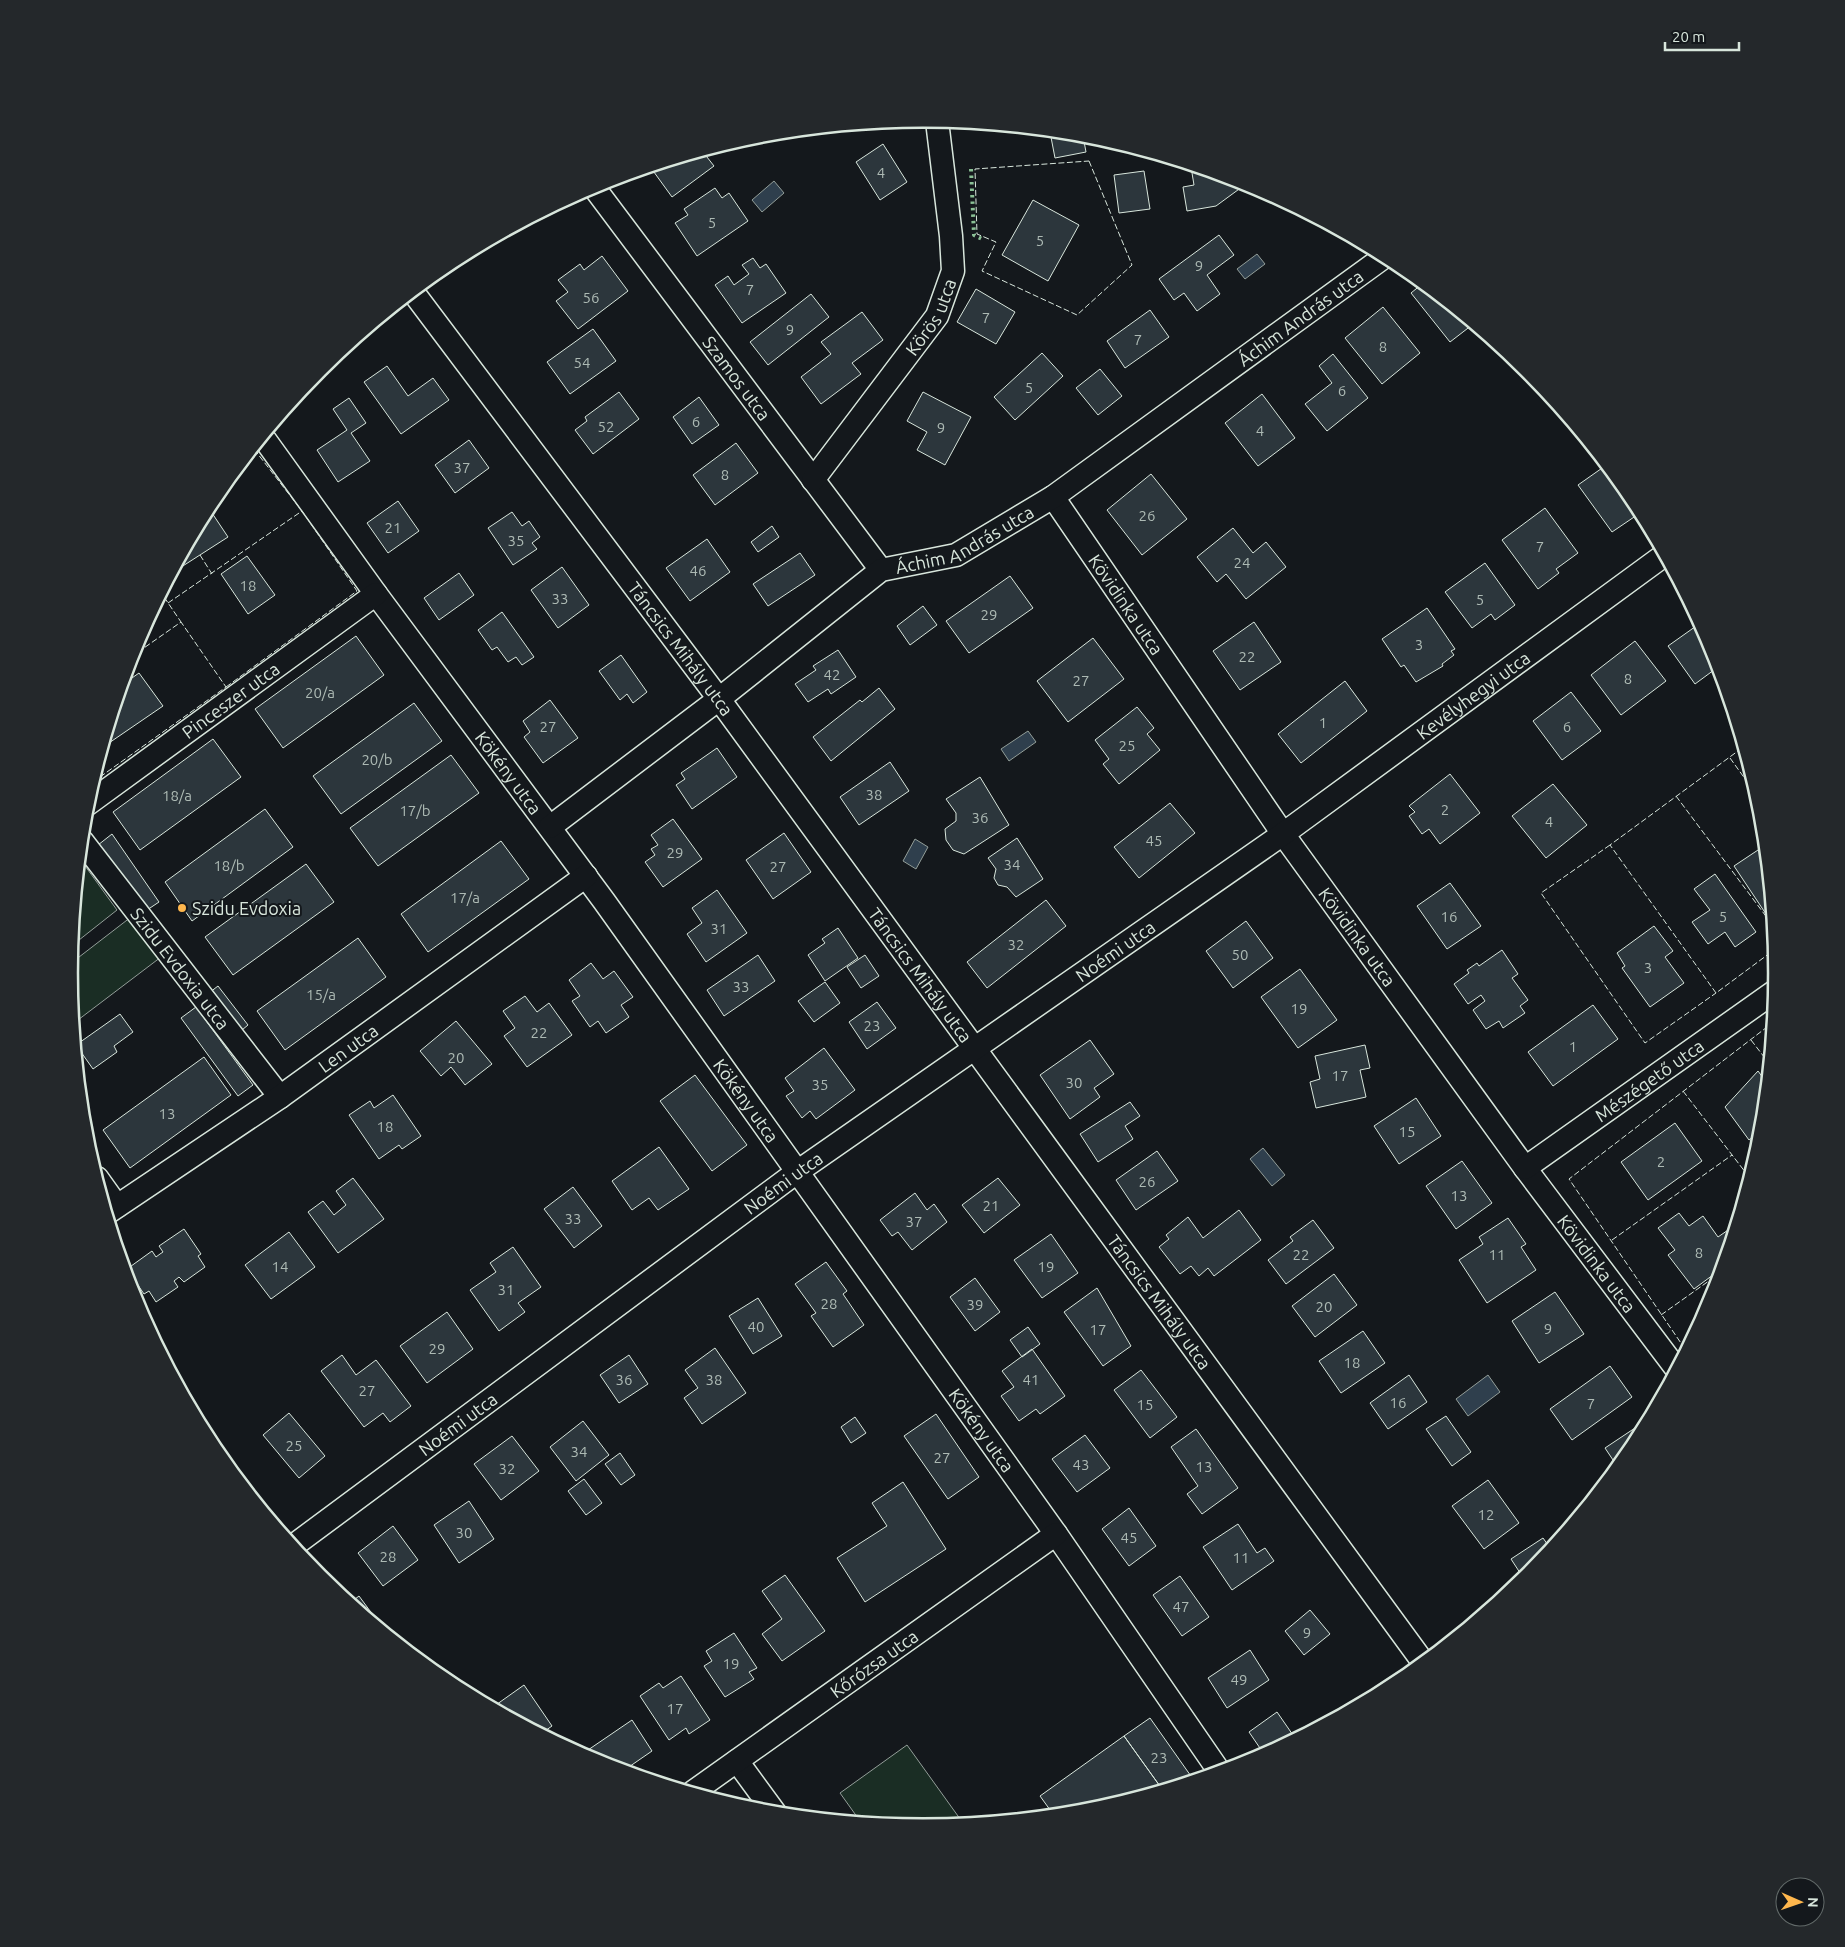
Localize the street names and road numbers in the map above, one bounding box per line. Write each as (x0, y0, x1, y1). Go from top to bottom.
street label: Áchim András utca (1233, 266, 1367, 370)
street label: Körös utca (901, 276, 960, 359)
street label: Szamos utca (699, 332, 775, 424)
street label: Áchim András utca (894, 501, 1037, 577)
street label: Kövidinka utca (1085, 550, 1168, 658)
street label: Táncsics Mihály utca (624, 578, 738, 719)
street label: Kevélyhegyi utca (1412, 647, 1534, 743)
street label: Pinceszer utca (178, 658, 283, 742)
street label: Kökény utca (471, 727, 546, 818)
street label: Kövidinka utca (1315, 884, 1400, 990)
street label: Szidu Evdoxia utca (127, 904, 234, 1033)
street label: Táncsics Mihály utca (865, 904, 977, 1046)
street label: Noémi utca (1071, 916, 1159, 985)
street label: Len utca (314, 1020, 381, 1076)
street label: Mészégető utca (1591, 1035, 1707, 1125)
street label: Kökény utca (710, 1055, 783, 1146)
street label: Noémi utca (740, 1147, 826, 1218)
street label: Kövidinka utca (1554, 1211, 1640, 1316)
street label: Táncsics Mihály utca (1104, 1231, 1216, 1373)
street label: Kökény utca (945, 1384, 1018, 1476)
street label: Noémi utca (415, 1388, 501, 1459)
street label: Kőrózsa utca (826, 1625, 922, 1701)

